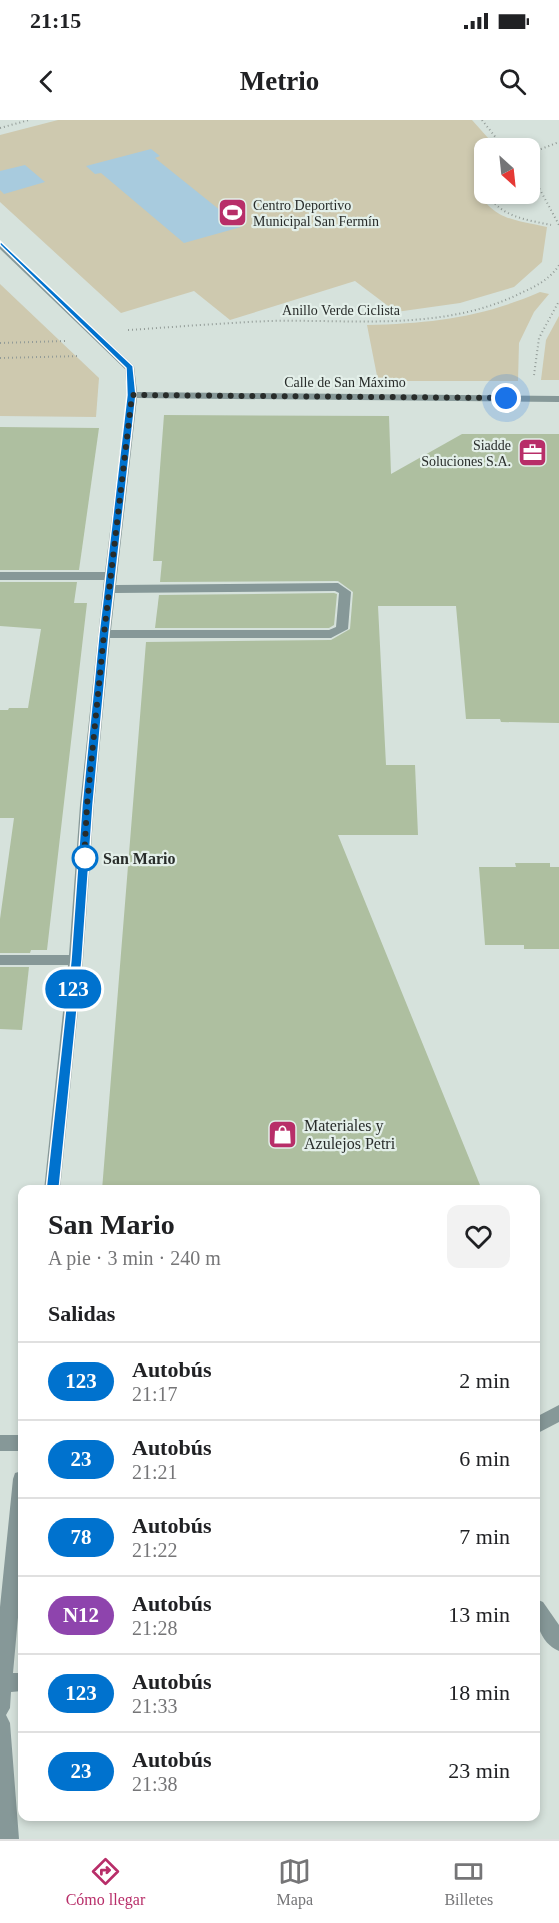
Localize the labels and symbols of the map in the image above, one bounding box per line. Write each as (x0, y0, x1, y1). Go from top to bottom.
north arrow (474, 138, 540, 204)
sports icon: Centro Deportivo Municipal San Fermín (216, 197, 248, 229)
place label: Centro Deportivo Municipal San Fermín (253, 198, 379, 229)
street label: Anillo Verde Ciclista (282, 303, 401, 318)
street label: Calle de San Máximo (284, 375, 406, 390)
your location (491, 383, 521, 413)
office icon: Siadde Soluciones S.A. (516, 437, 548, 469)
place label: Siadde Soluciones S.A. (421, 438, 511, 469)
marker: San Mario (72, 845, 98, 871)
place label: San Mario (103, 850, 175, 867)
line badge: 123 (38, 970, 107, 1008)
place label: Materiales y Azulejos Petri (304, 1117, 396, 1153)
shop icon: Materiales y Azulejos Petri (267, 1118, 299, 1150)

